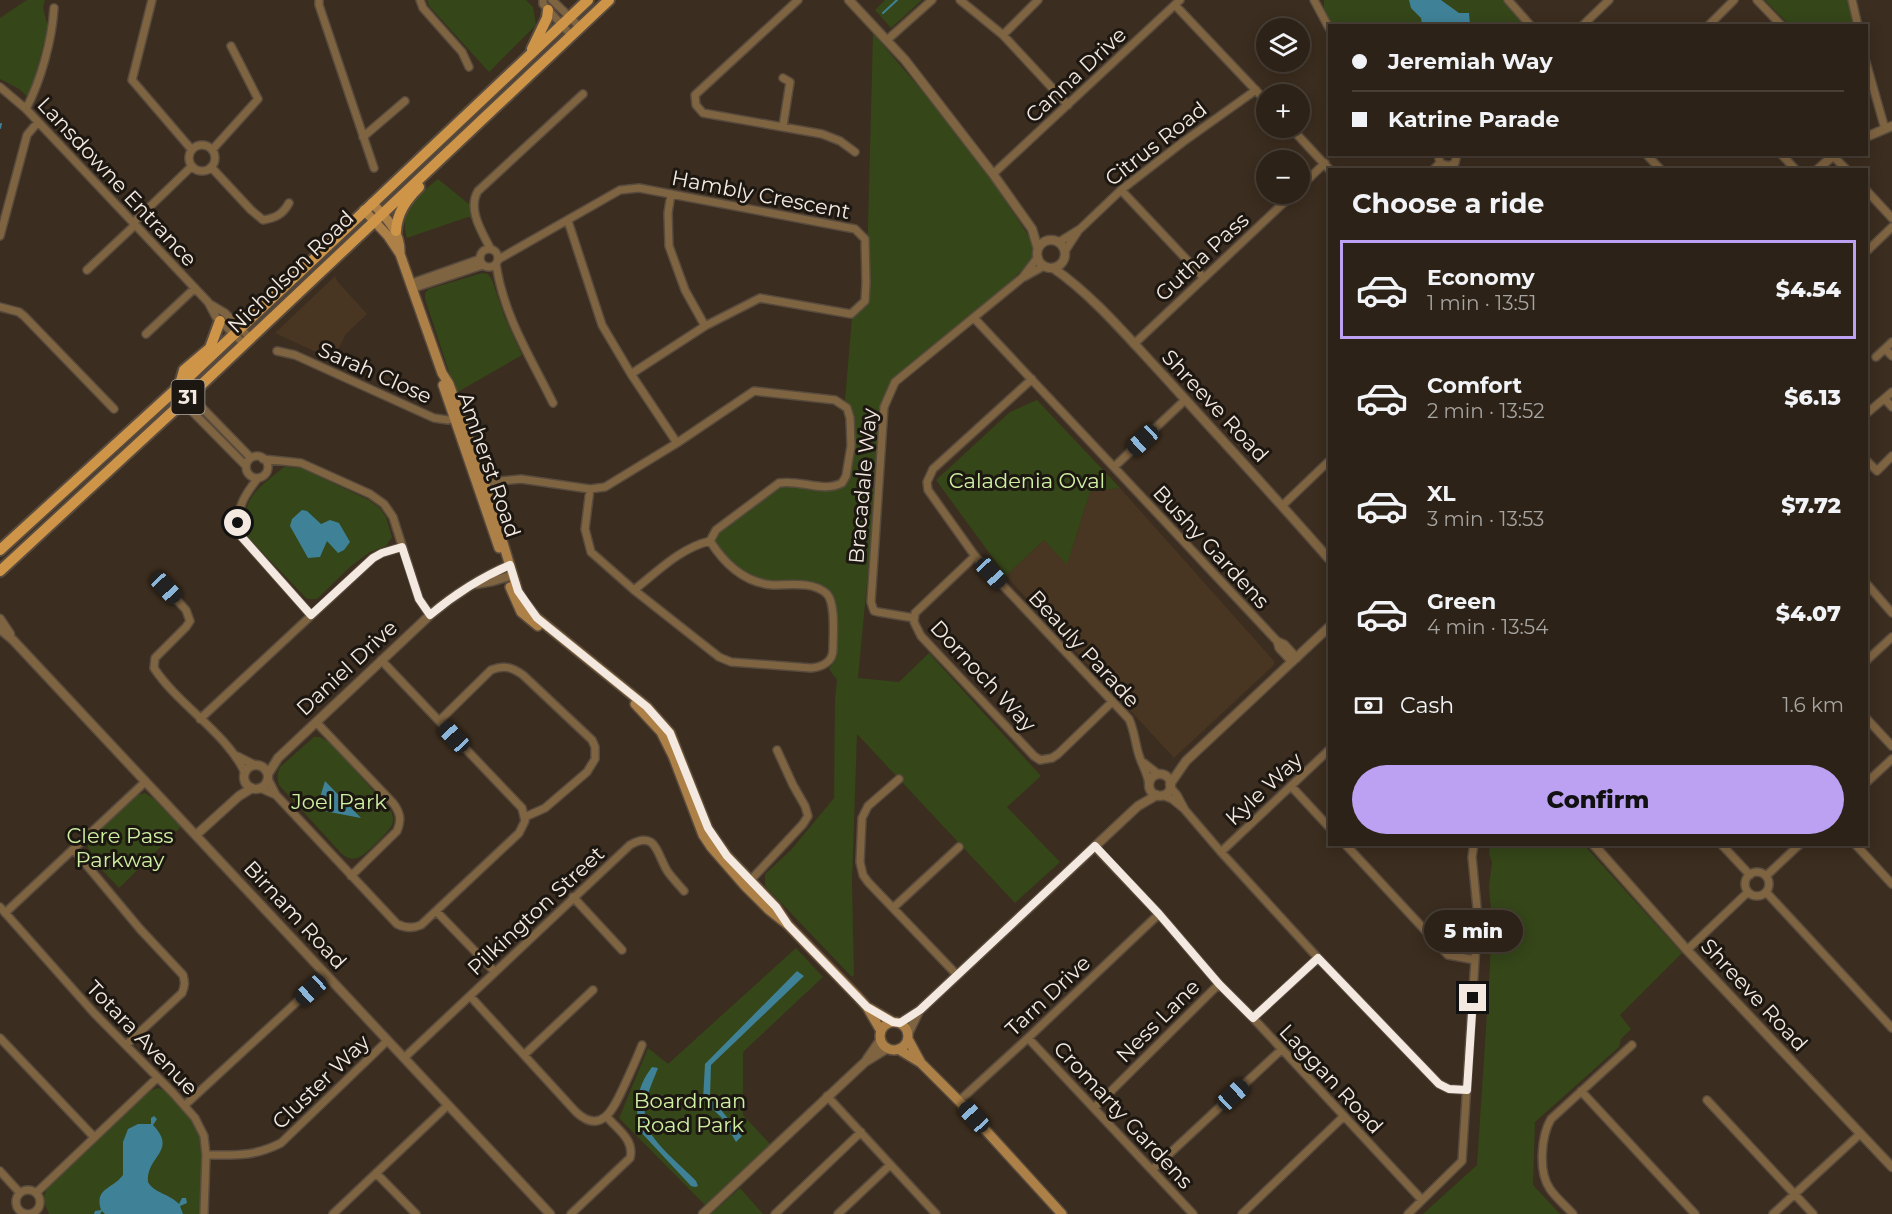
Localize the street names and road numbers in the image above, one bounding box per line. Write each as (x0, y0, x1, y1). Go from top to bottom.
street label: Canna Drive (1020, 22, 1131, 128)
street label: Lansdowne Entrance (32, 92, 202, 272)
street label: Citrus Road (1100, 96, 1211, 191)
street label: Hambly Crescent (670, 165, 853, 224)
street label: Nicholson Road (222, 205, 359, 338)
street label: Gutha Pass (1150, 207, 1254, 306)
street label: Sarah Close (315, 336, 436, 409)
street label: Shreeve Road (1157, 344, 1274, 467)
road number: 31 (172, 380, 204, 414)
street label: Amherst Road (453, 389, 526, 541)
street label: Bracadale Way (843, 407, 882, 565)
street label: Bushy Gardens (1148, 480, 1275, 613)
street label: Beauly Parade (1024, 585, 1145, 712)
street label: Daniel Drive (291, 615, 402, 721)
street label: Dornoch Way (925, 615, 1042, 737)
street label: Kyle Way (1220, 746, 1308, 830)
street label: Pilkington Street (462, 841, 609, 980)
street label: Birnam Road (239, 855, 352, 974)
street label: Shreeve Road (1696, 933, 1813, 1056)
street label: Tarn Drive (1000, 950, 1095, 1041)
street label: Ness Lane (1111, 974, 1204, 1067)
street label: Totara Avenue (82, 975, 203, 1100)
street label: Laggan Road (1274, 1019, 1388, 1139)
street label: Cluster Way (267, 1029, 375, 1134)
street label: Cromarty Gardens (1049, 1036, 1198, 1194)

